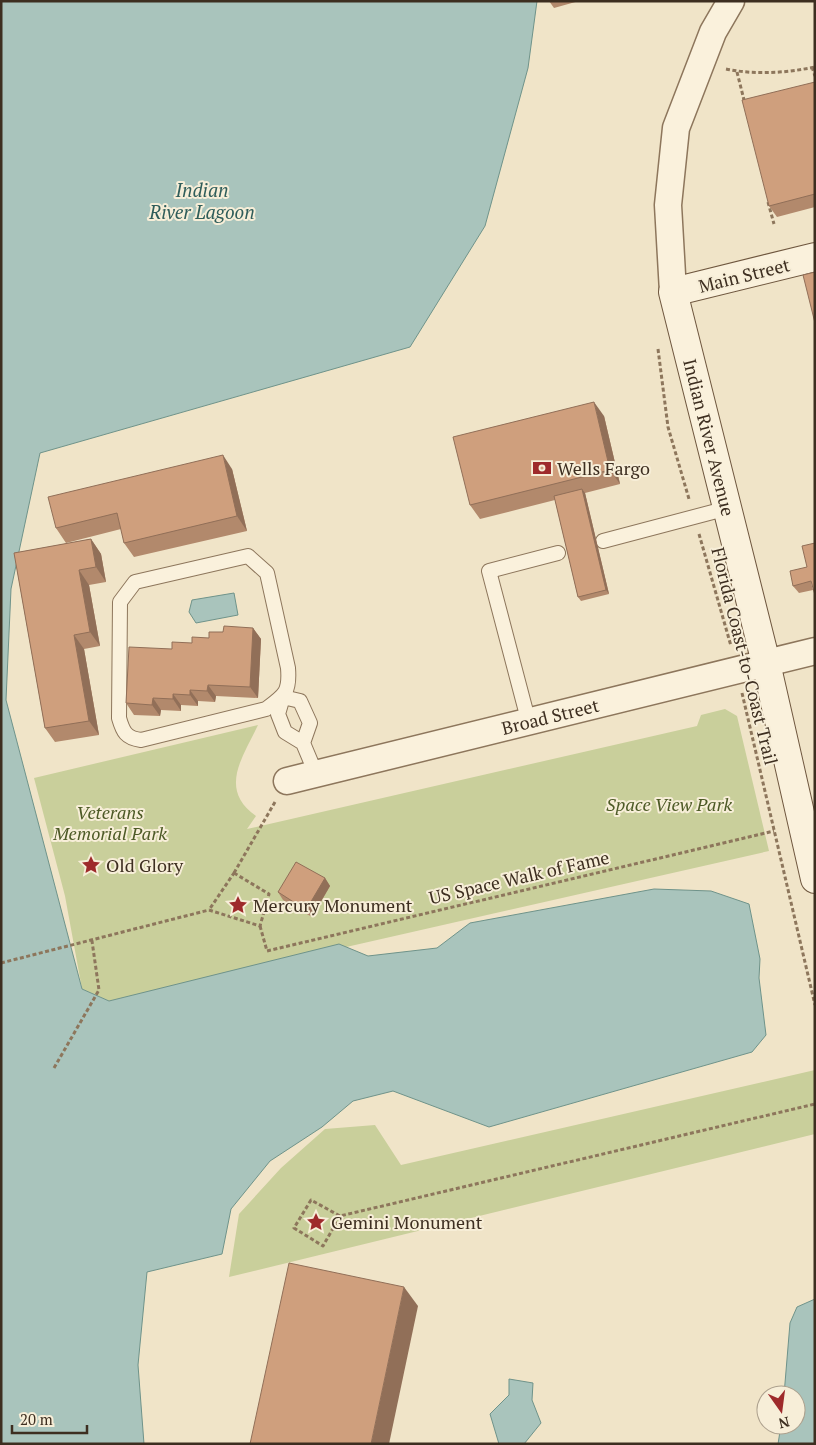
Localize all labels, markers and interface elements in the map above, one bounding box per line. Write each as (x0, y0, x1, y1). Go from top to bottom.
water label: Indian River Lagoon (148, 177, 255, 224)
street label: Main Street (696, 252, 792, 298)
street label: Indian River Avenue (678, 356, 741, 518)
place label: Wells Fargo (557, 456, 650, 480)
bank icon: Wells Fargo (531, 457, 553, 479)
street label: Florida Coast-to-Coast Trail (706, 545, 784, 767)
street label: Broad Street (499, 693, 602, 740)
park label: Space View Park (606, 792, 732, 816)
park label: Veterans Memorial Park (52, 800, 167, 845)
street label: US Space Walk of Fame (427, 845, 611, 909)
place label: Old Glory (106, 853, 184, 877)
place icon: Old Glory (80, 854, 102, 876)
place label: Mercury Monument (253, 893, 413, 917)
place icon: Mercury Monument (227, 894, 249, 916)
place label: Gemini Monument (331, 1210, 483, 1234)
place icon: Gemini Monument (305, 1211, 327, 1233)
north arrow (756, 1385, 806, 1435)
scale bar (12, 1402, 88, 1434)
text: 20 m (20, 1409, 53, 1429)
text: N (776, 1413, 792, 1434)

